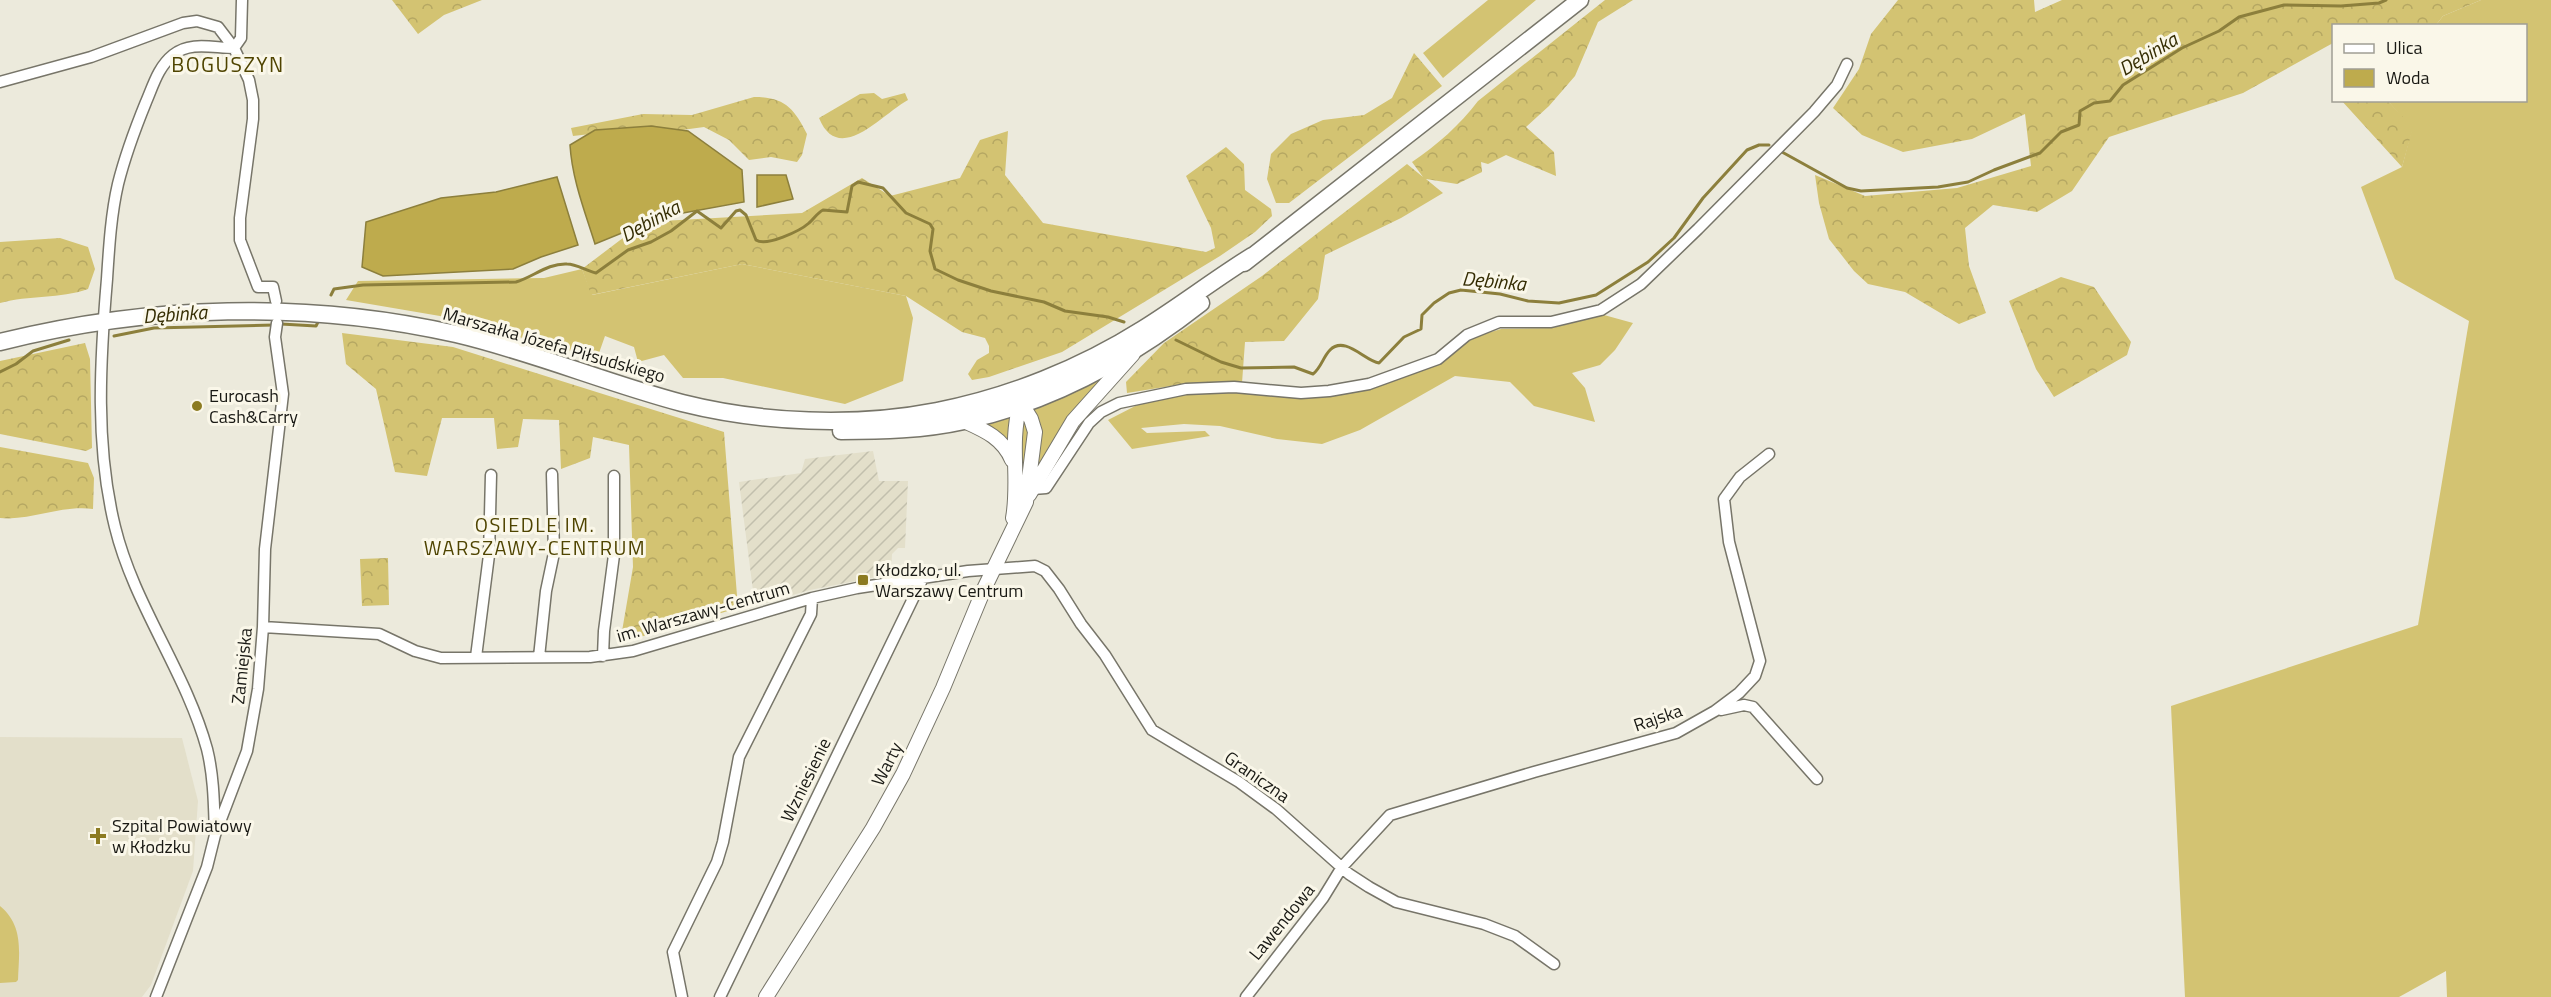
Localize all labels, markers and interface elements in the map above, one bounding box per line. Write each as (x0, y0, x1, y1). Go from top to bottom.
water label: Dębinka (2112, 23, 2184, 83)
legend (2332, 24, 2527, 102)
text: Ulica (2386, 34, 2423, 61)
district label: BOGUSZYN (171, 48, 285, 80)
text: Woda (2386, 64, 2430, 91)
water label: Dębinka (614, 191, 686, 250)
water label: Dębinka (1461, 262, 1528, 299)
water label: Dębinka (142, 296, 209, 331)
street label: Marszałka Józefa Piłsudskiego (440, 300, 669, 389)
place label: Eurocash Cash&Carry (209, 382, 298, 430)
marker: Eurocash Cash&Carry (190, 399, 204, 413)
district label: OSIEDLE IM. WARSZAWY-CENTRUM (424, 509, 646, 563)
place label: Kłodzko, ul. Warszawy Centrum (875, 556, 1023, 604)
marker: Kłodzko, ul. Warszawy Centrum (856, 573, 870, 587)
street label: im. Warszawy-Centrum (613, 574, 793, 649)
street label: Zamiejska (224, 626, 259, 705)
street label: Rajska (1630, 697, 1686, 738)
street label: Wzniesienie (773, 733, 838, 827)
street label: Warty (864, 737, 909, 790)
street label: Graniczna (1219, 744, 1296, 809)
place label: Szpital Powiatowy w Kłodzku (112, 812, 252, 860)
marker: Szpital Powiatowy w Kłodzku (89, 827, 107, 845)
street label: Lawendowa (1242, 878, 1321, 966)

